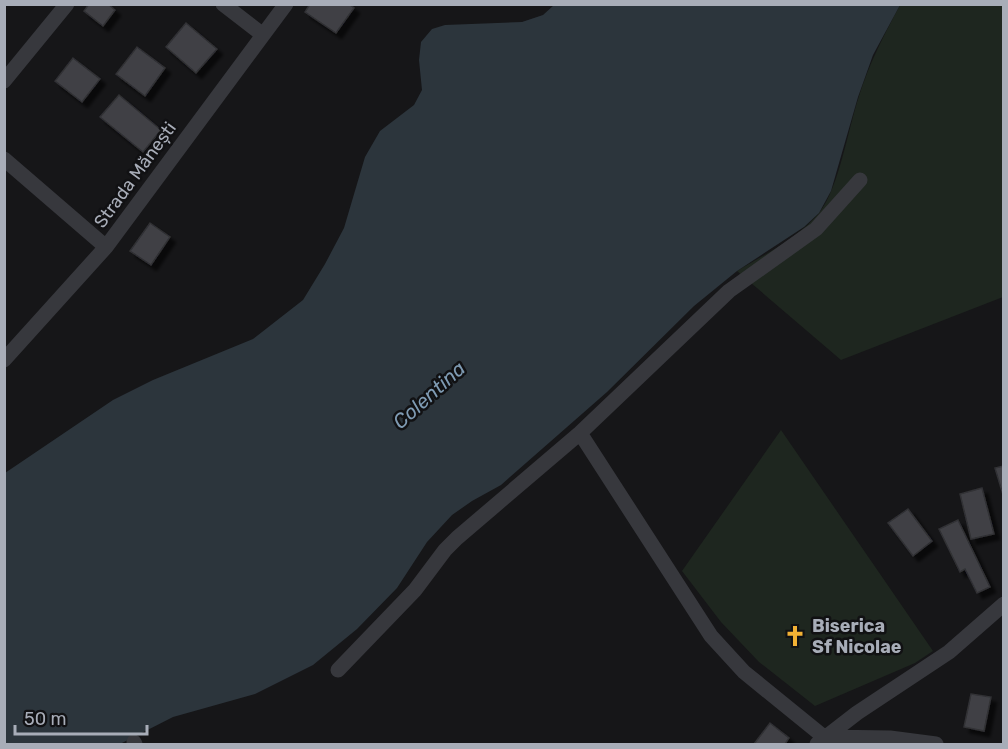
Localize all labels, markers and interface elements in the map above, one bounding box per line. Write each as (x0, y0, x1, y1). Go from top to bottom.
street label: Strada Mănești (89, 118, 181, 232)
water label: Colentina (388, 356, 470, 434)
place label: Biserica Sf Nicolae (812, 615, 902, 658)
church icon: Biserica Sf Nicolae (783, 624, 807, 648)
scale bar (15, 698, 147, 736)
text: 50 m (24, 708, 67, 730)

